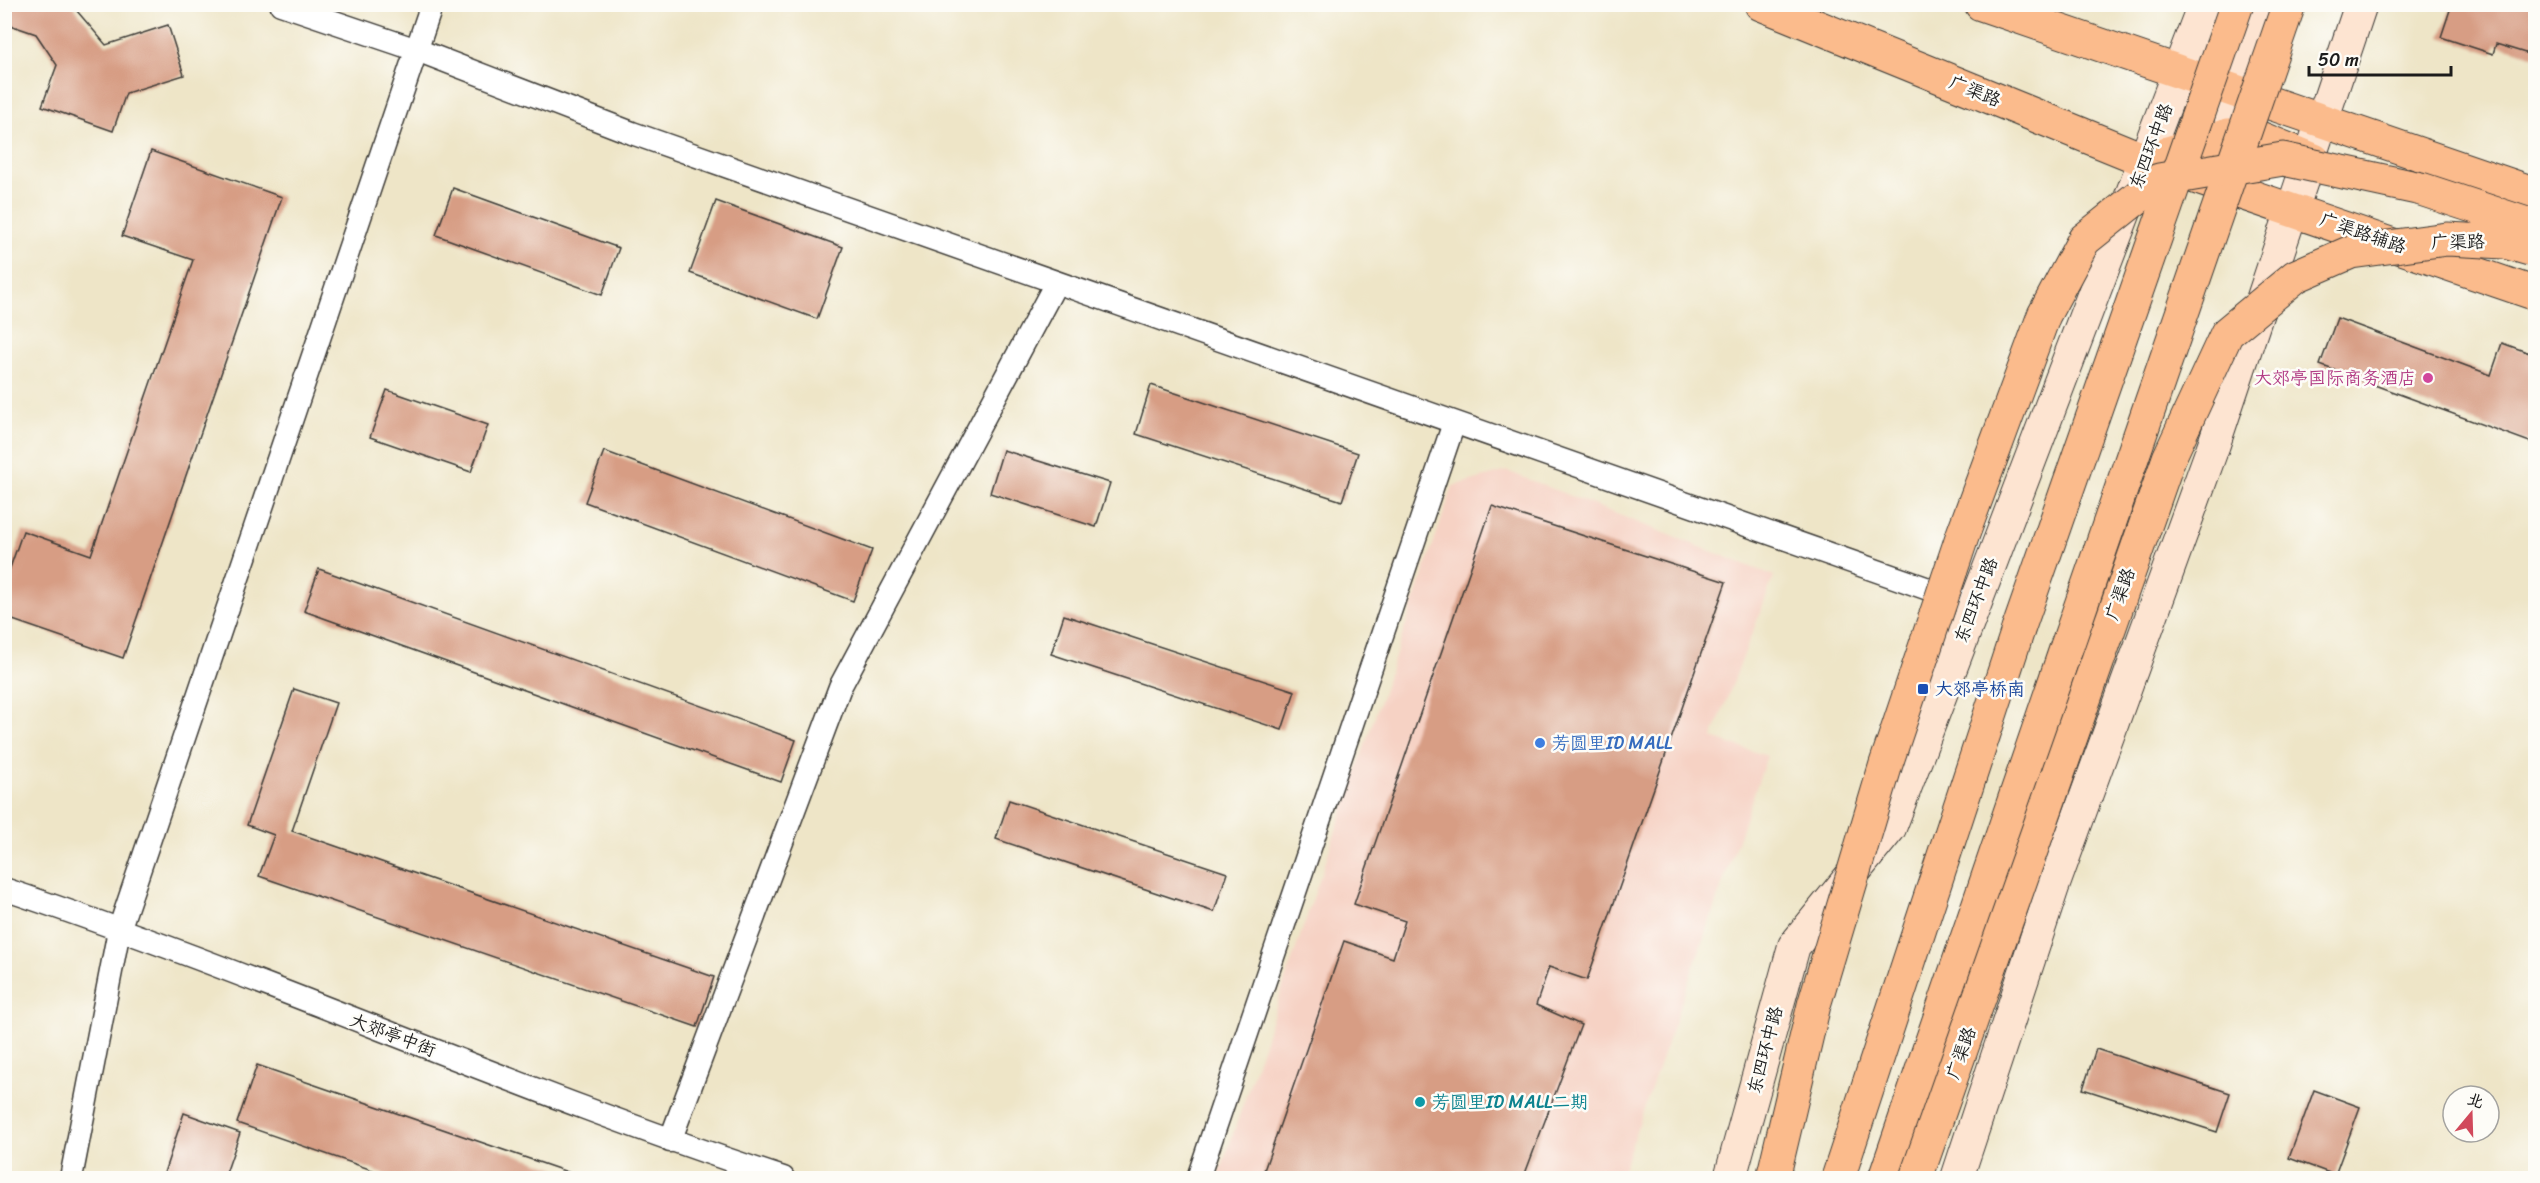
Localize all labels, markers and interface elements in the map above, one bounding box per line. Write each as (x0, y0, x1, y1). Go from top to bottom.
scale bar (2309, 39, 2452, 77)
text: 50 m (2318, 44, 2359, 76)
street label: 广渠路 (1944, 66, 2006, 116)
street label: 东四环中路 (2120, 98, 2182, 194)
street label: 广渠路辅路 (2315, 203, 2411, 263)
street label: 广渠路 (2431, 226, 2485, 258)
place label: 大郊亭国际商务酒店 (2254, 362, 2416, 394)
marker: 大郊亭国际商务酒店 (2421, 371, 2435, 385)
street label: 东四环中路 (1945, 552, 2007, 648)
street label: 广渠路 (2096, 563, 2144, 625)
place label: 大郊亭桥南 (1935, 673, 2025, 705)
marker: 大郊亭桥南 (1916, 682, 1930, 696)
place label: 芳圆里ID MALL (1552, 727, 1673, 759)
marker: 芳圆里ID MALL (1533, 736, 1547, 750)
street label: 东四环中路 (1738, 1002, 1792, 1098)
street label: 大郊亭中街 (345, 1004, 441, 1066)
street label: 广渠路 (1937, 1022, 1985, 1084)
north arrow (2441, 1084, 2501, 1144)
text: 北 (2463, 1084, 2488, 1117)
place label: 芳圆里ID MALL二期 (1432, 1086, 1588, 1118)
marker: 芳圆里ID MALL二期 (1413, 1095, 1427, 1109)

